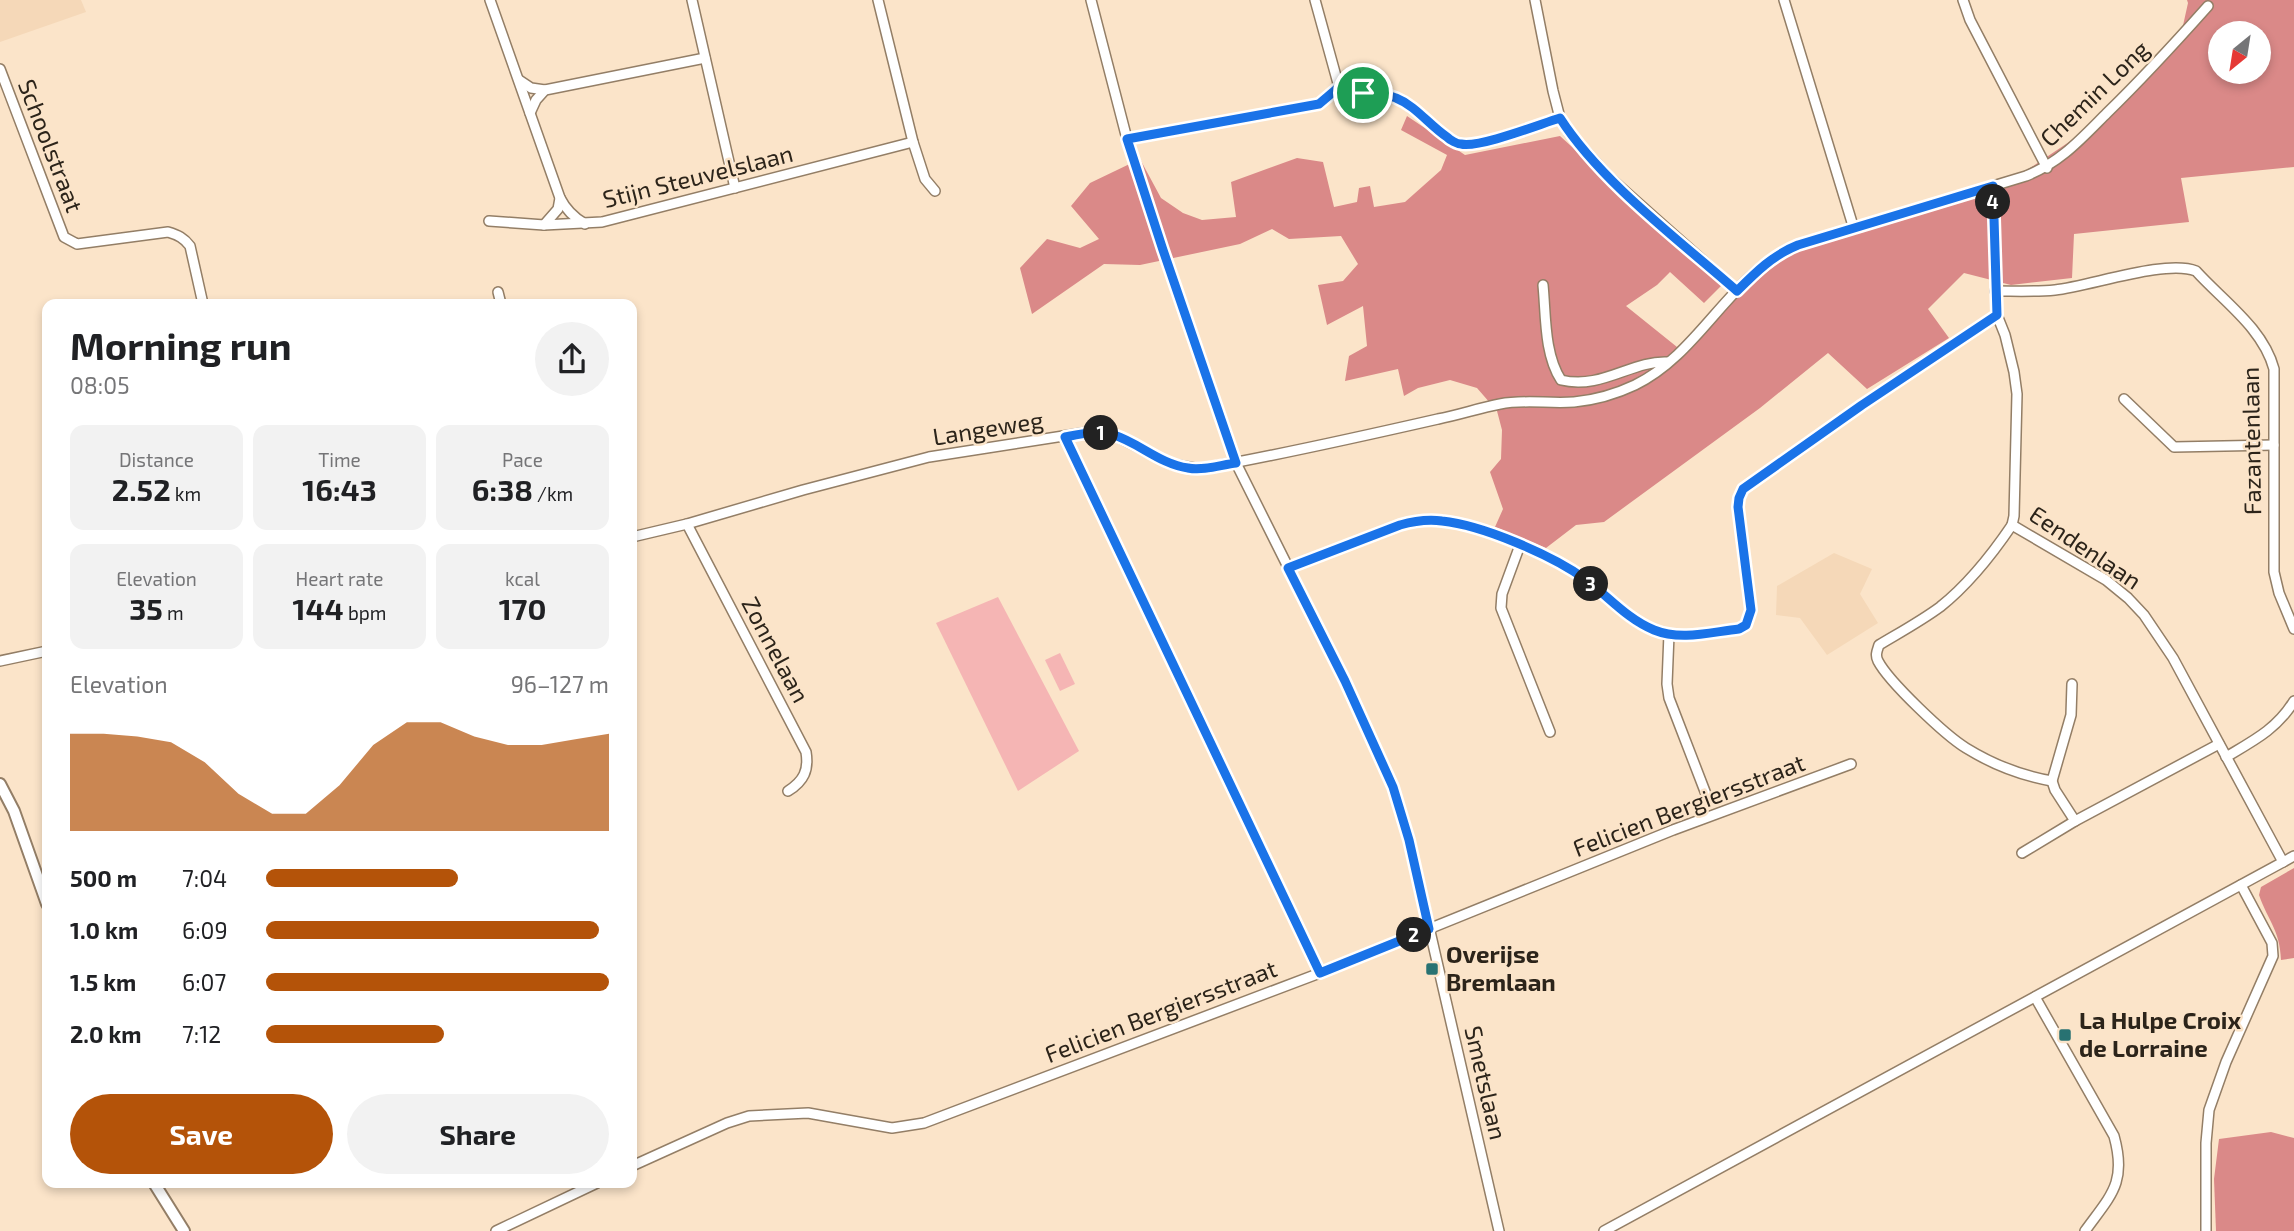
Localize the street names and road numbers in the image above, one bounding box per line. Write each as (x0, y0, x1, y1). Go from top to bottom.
street label: Chemin Long (2034, 34, 2154, 152)
street label: Schoolstraat (13, 75, 90, 216)
street label: Stijn Steuvelslaan (600, 138, 796, 213)
street label: Fazantenlaan (2235, 367, 2266, 515)
street label: Langeweg (930, 404, 1045, 451)
street label: Eendenlaan (2025, 499, 2147, 595)
street label: Zonnelaan (736, 592, 816, 707)
street label: Felicien Bergiersstraat (1568, 747, 1809, 862)
street label: Felicien Bergiersstraat (1040, 953, 1281, 1068)
street label: Smetslaan (1459, 1023, 1514, 1143)

